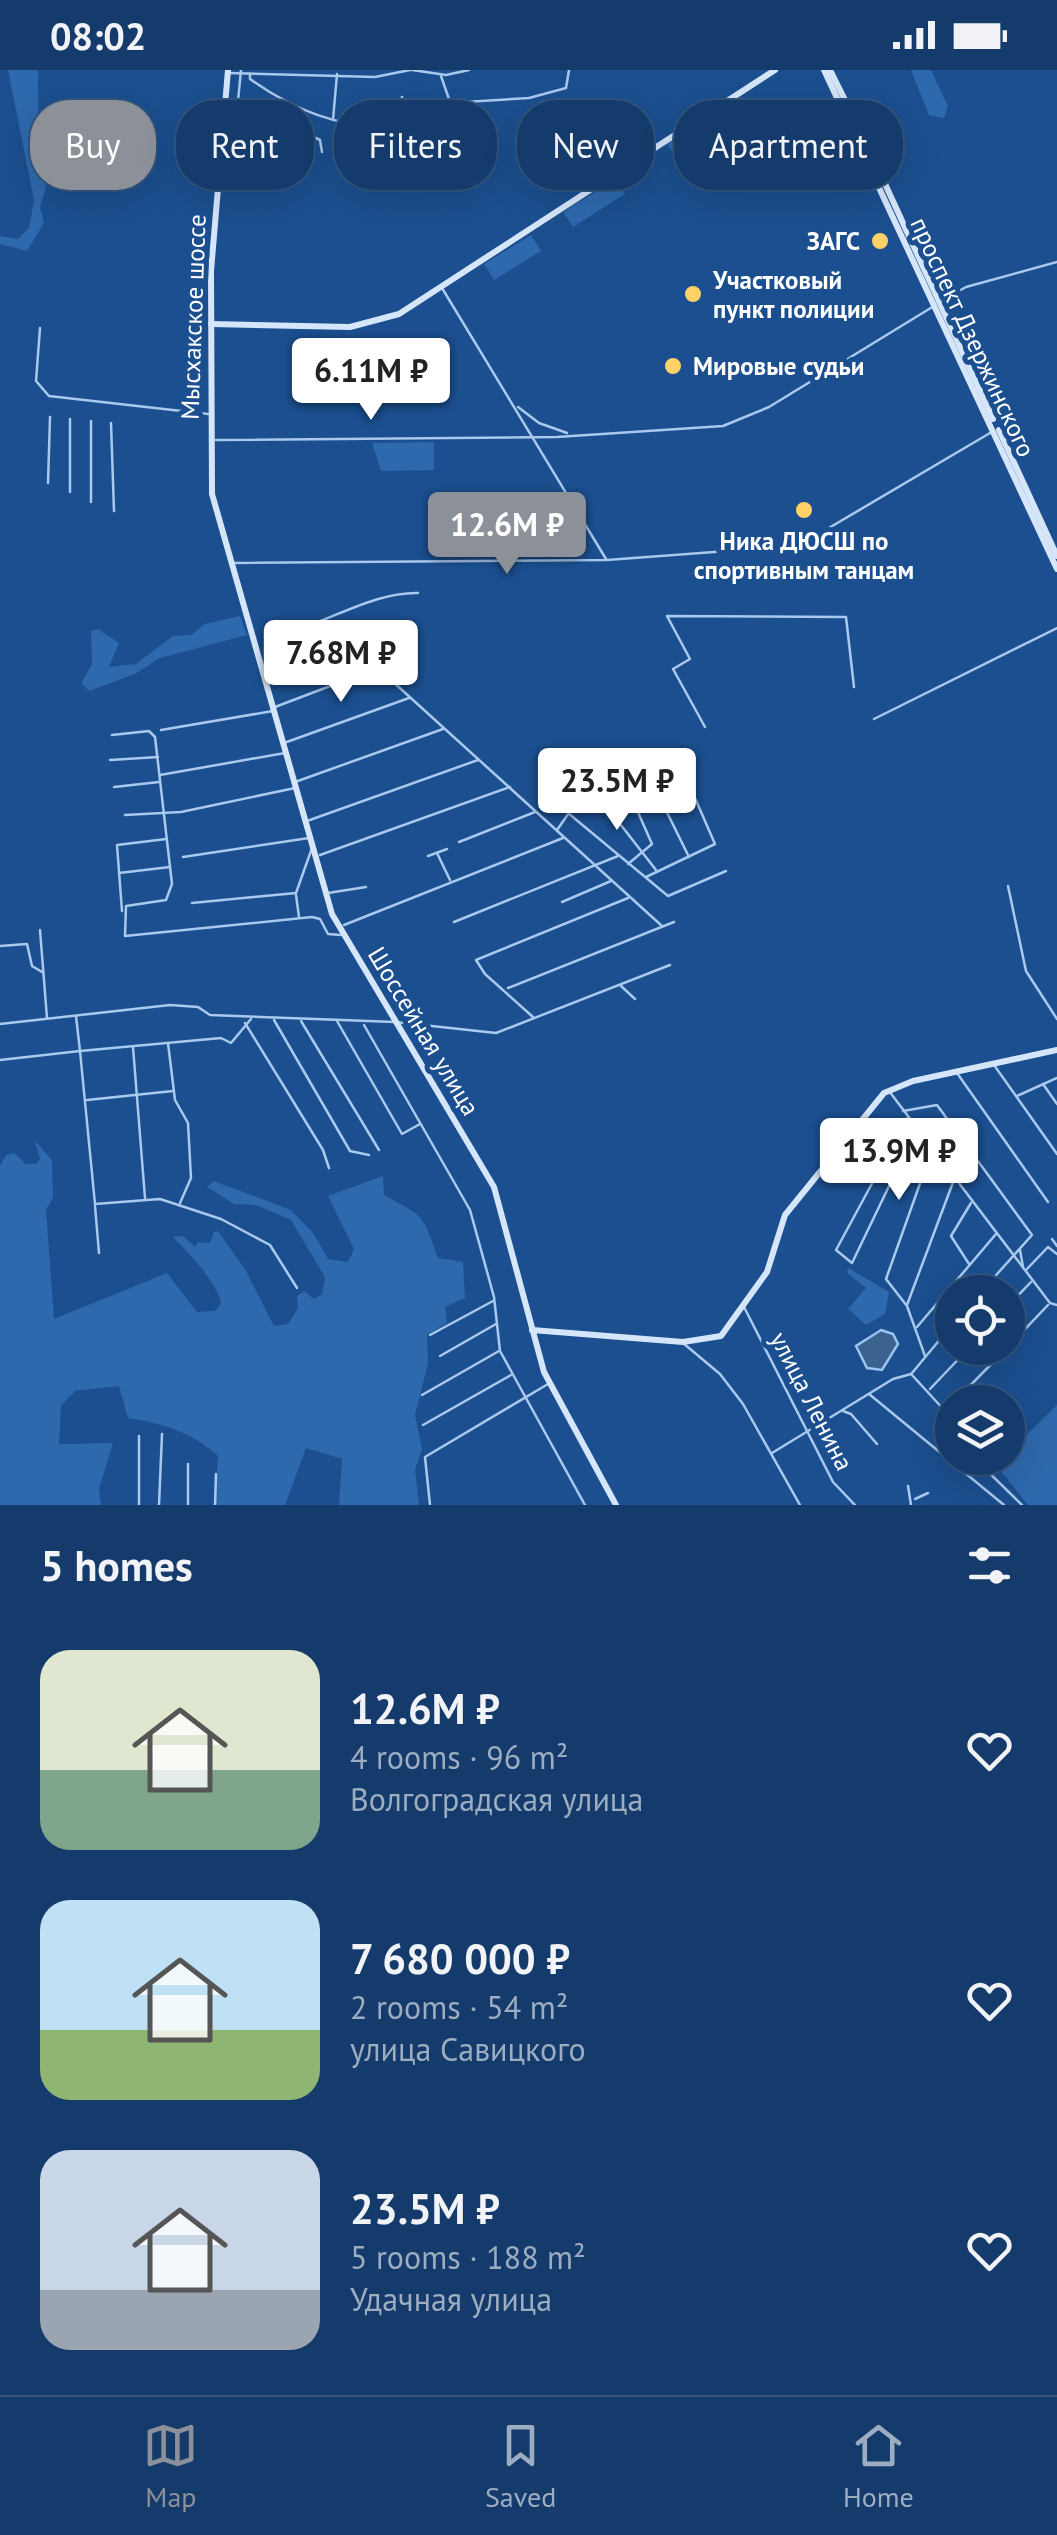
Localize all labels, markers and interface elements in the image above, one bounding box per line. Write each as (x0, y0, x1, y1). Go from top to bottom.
text: 08:02 (50, 11, 146, 60)
chip: Buy (30, 100, 156, 190)
chip: Rent (176, 100, 314, 190)
chip: Filters (334, 100, 497, 190)
chip: New (517, 100, 654, 190)
chip: Apartment (674, 100, 903, 190)
street label: проспект Дзержинского (903, 212, 1043, 462)
street label: Мысхакское шоссе (173, 214, 213, 420)
place label: ЗАГС (807, 225, 860, 257)
marker: ЗАГС (869, 230, 891, 252)
place label: Участковый пункт полиции (712, 264, 874, 325)
marker: Участковый пункт полиции (682, 283, 704, 305)
pin: 6.11M ₽ (279, 338, 463, 423)
text: 6.11M ₽ (314, 349, 428, 391)
place label: Мировые судьи (693, 350, 864, 382)
marker: Мировые судьи (662, 355, 684, 377)
pin: 12.6M ₽ (415, 492, 599, 577)
marker: Ника ДЮСШ по спортивным танцам (793, 499, 815, 521)
text: 12.6M ₽ (450, 503, 564, 545)
place label: Ника ДЮСШ по спортивным танцам (694, 525, 914, 586)
pin: 7.68M ₽ (249, 620, 433, 705)
text: 7.68M ₽ (286, 631, 396, 673)
pin: 23.5M ₽ (525, 748, 709, 833)
text: 23.5M ₽ (560, 759, 674, 801)
street label: Шоссейная улица (361, 941, 487, 1121)
pin: 13.9M ₽ (807, 1118, 991, 1203)
text: 13.9M ₽ (842, 1129, 956, 1171)
map controls (935, 1275, 1025, 1475)
button: locate (935, 1275, 1025, 1365)
street label: улица Ленина (763, 1326, 861, 1476)
button: layers (935, 1385, 1025, 1475)
text: 5 homes (40, 1538, 193, 1593)
icon: filters (962, 1538, 1017, 1593)
text: 12.6M ₽ (350, 1681, 500, 1736)
icon: home (120, 1690, 240, 1810)
icon: heart (962, 1723, 1017, 1778)
text: 4 rooms · 96 m² (350, 1736, 568, 1778)
text: Волгоградская улица (350, 1778, 643, 1820)
text: 7 680 000 ₽ (350, 1931, 570, 1986)
icon: home (120, 1940, 240, 2060)
icon: heart (962, 1973, 1017, 2028)
text: 2 rooms · 54 m² (350, 1986, 568, 2028)
text: улица Савицкого (350, 2028, 586, 2070)
text: 23.5M ₽ (350, 2181, 500, 2236)
icon: home (120, 2190, 240, 2310)
icon: heart (962, 2223, 1017, 2278)
text: 5 rooms · 188 m² (350, 2236, 586, 2278)
text: Удачная улица (350, 2278, 552, 2320)
tab: Map (143, 2418, 198, 2515)
tab: Saved (485, 2418, 556, 2515)
tab: Home (843, 2418, 914, 2515)

